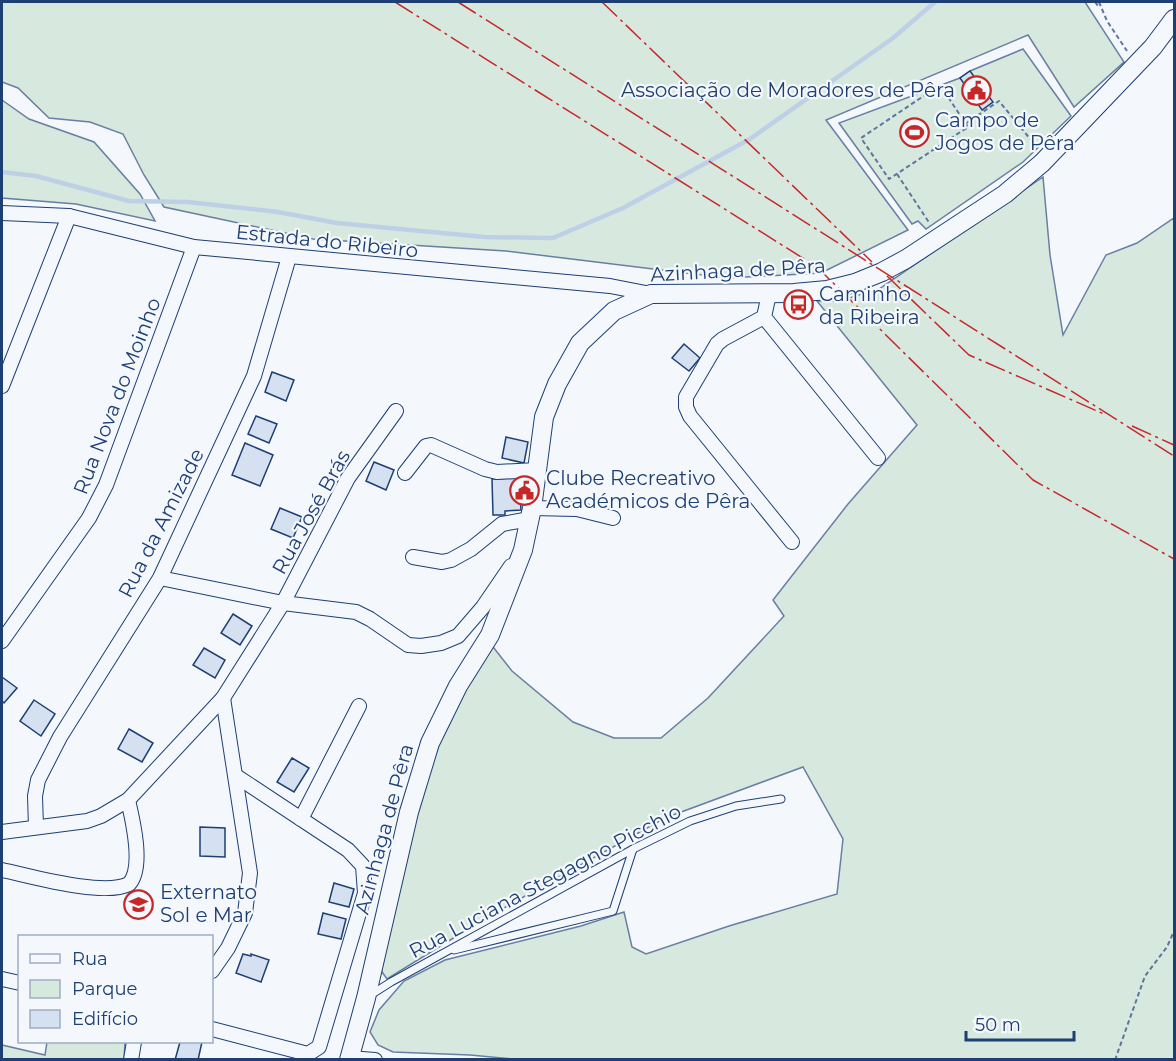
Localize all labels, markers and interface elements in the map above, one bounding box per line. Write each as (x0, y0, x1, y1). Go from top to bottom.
public building icon: Associação de Moradores de Pêra (960, 74, 992, 106)
place label: Associação de Moradores de Pêra (621, 78, 955, 102)
place label: Campo de Jogos de Pêra (934, 108, 1075, 155)
sports icon: Campo de Jogos de Pêra (898, 116, 930, 148)
street label: Estrada do Ribeiro (235, 219, 419, 263)
street label: Azinhaga de Pêra (650, 253, 826, 287)
place label: Caminho da Ribeira (819, 282, 919, 329)
bus stop icon: Caminho da Ribeira (782, 289, 814, 321)
street label: Rua Nova do Moinho (68, 294, 166, 498)
street label: Rua da Amizade (113, 444, 209, 602)
street label: Rua José Brás (267, 445, 355, 578)
place label: Clube Recreativo Académicos de Pêra (546, 466, 750, 513)
public building icon: Clube Recreativo Académicos de Pêra (509, 474, 541, 506)
street label: Azinhaga de Pêra (350, 741, 418, 917)
street label: Rua Luciana Stegagno Picchio (405, 799, 685, 963)
place label: Externato Sol e Mar (160, 880, 257, 927)
school or university icon: Externato Sol e Mar (123, 888, 155, 920)
legend (18, 935, 213, 1043)
text: Rua (72, 948, 108, 970)
text: Parque (72, 978, 138, 1000)
scale bar (966, 1004, 1074, 1042)
text: Edifício (72, 1008, 138, 1030)
text: 50 m (975, 1014, 1021, 1036)

